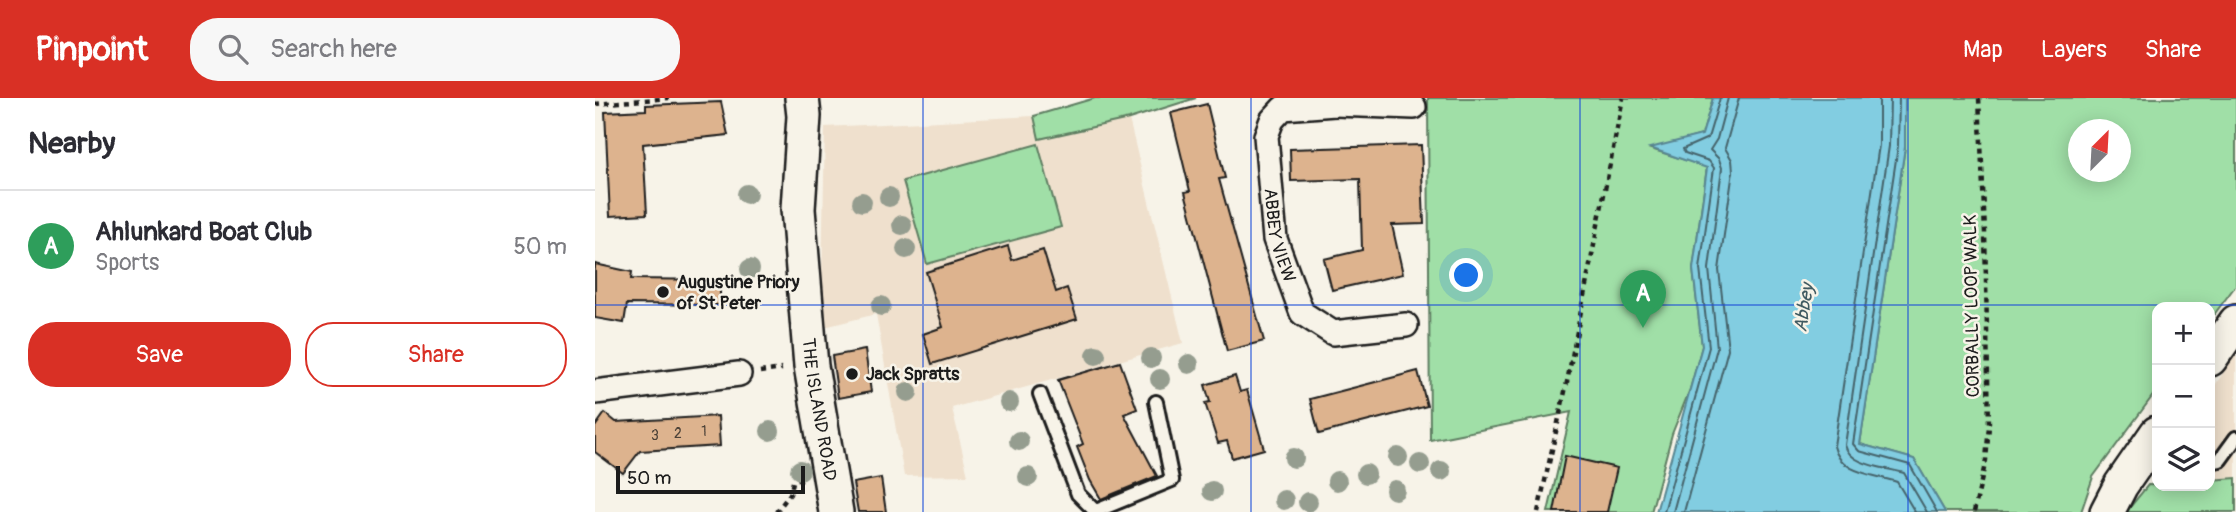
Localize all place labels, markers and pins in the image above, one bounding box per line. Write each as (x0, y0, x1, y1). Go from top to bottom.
pin: A (1620, 270, 1666, 328)
place label: Augustine Priory of St Peter (676, 271, 800, 315)
marker: Augustine Priory of St Peter (655, 284, 671, 300)
place label: Jack Spratts (866, 363, 960, 386)
marker: Jack Spratts (844, 366, 860, 382)

